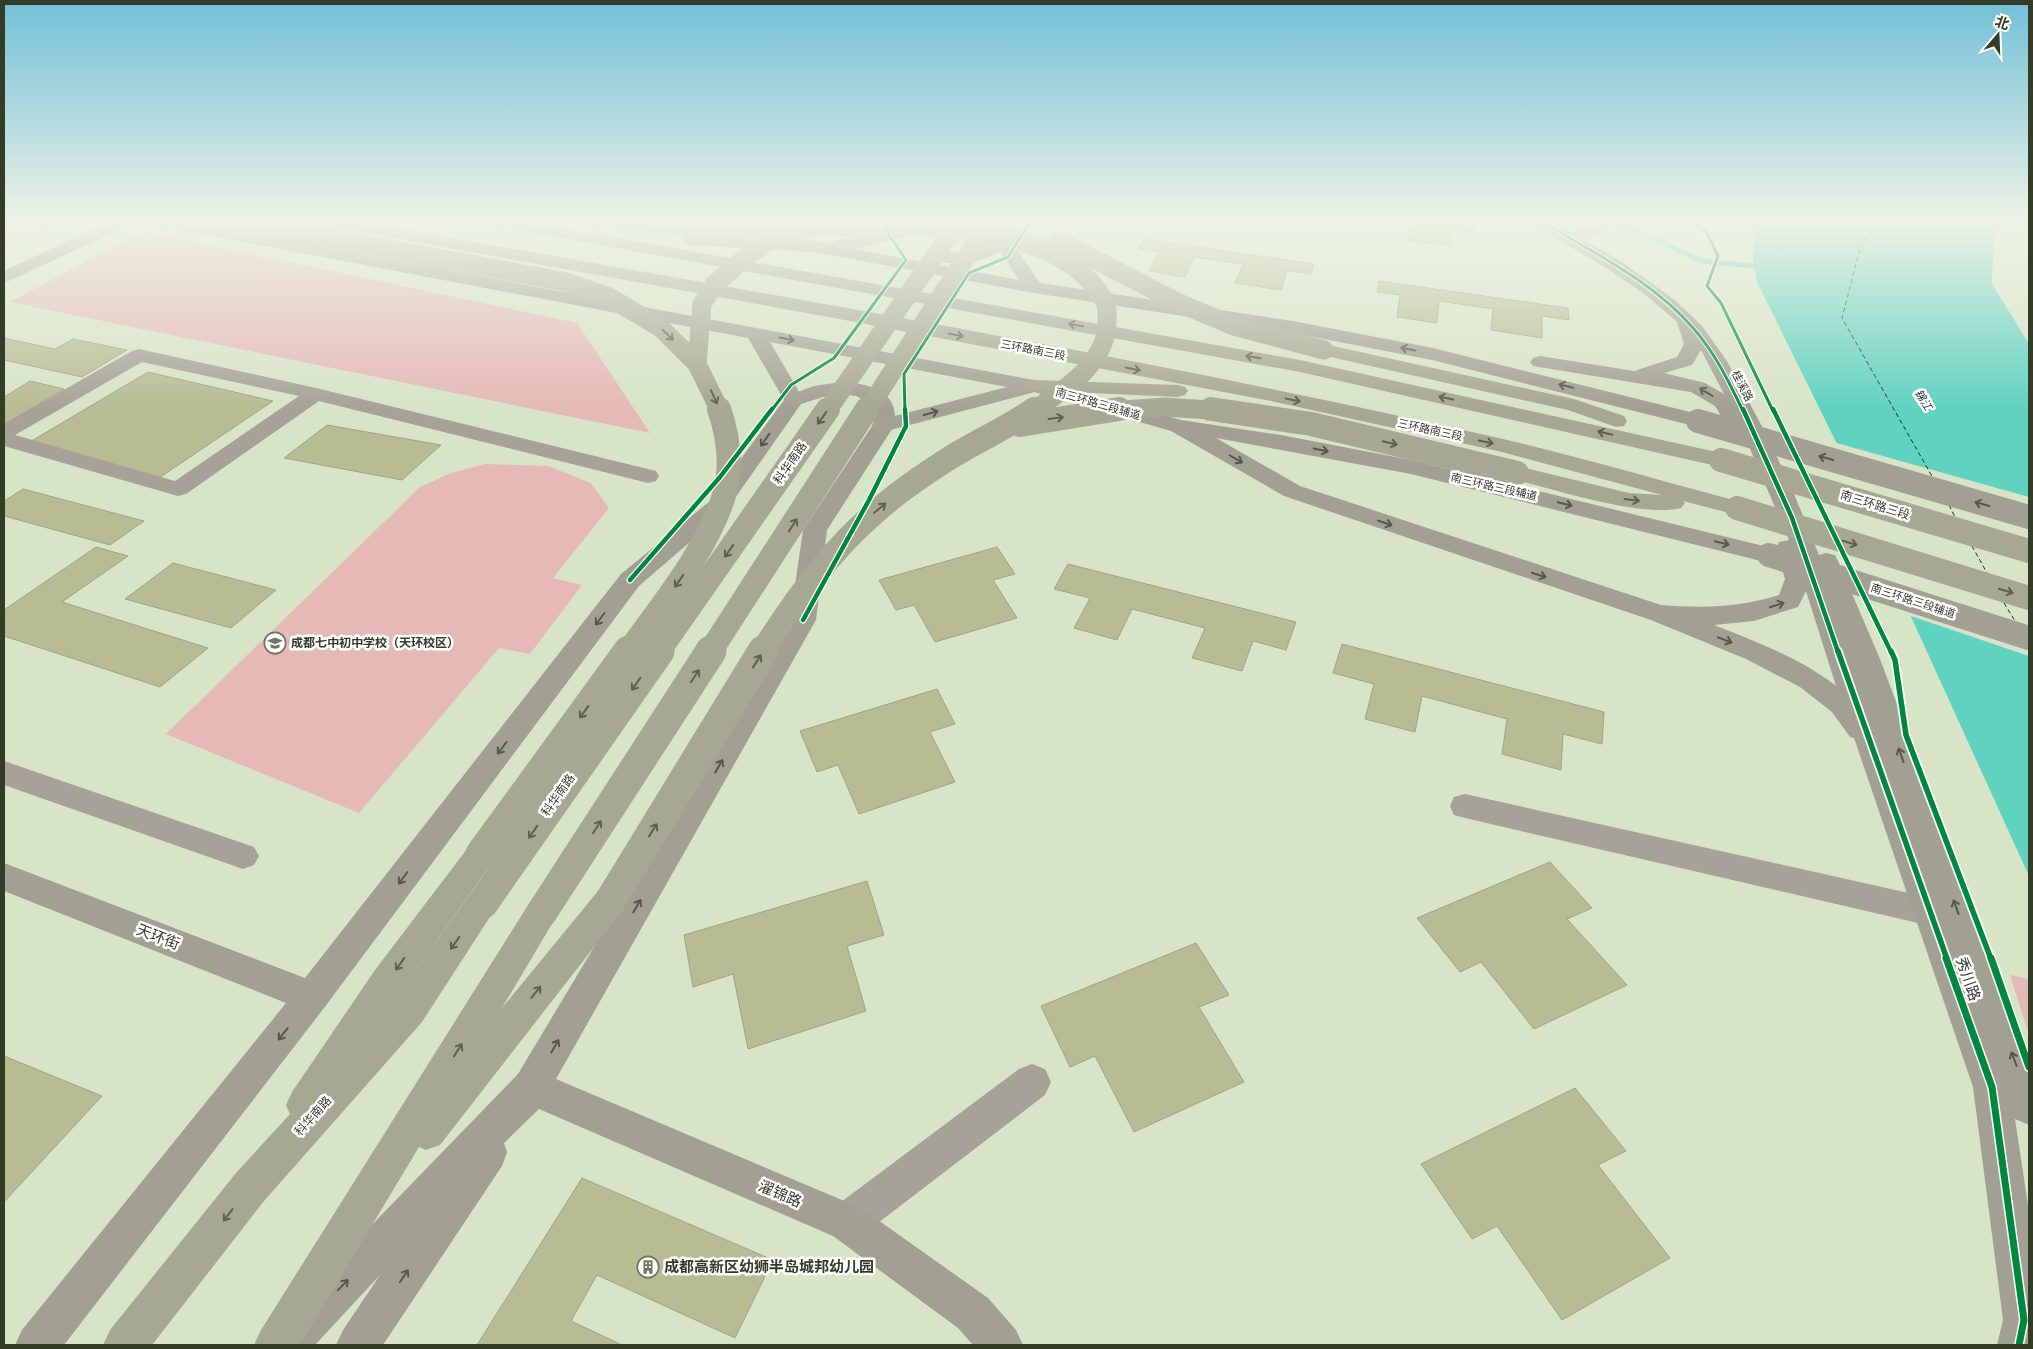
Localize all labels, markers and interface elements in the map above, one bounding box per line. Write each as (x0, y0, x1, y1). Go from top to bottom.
north arrow (1973, 10, 2023, 60)
text: 北 (1993, 13, 2011, 33)
one-way arrow (1068, 320, 1084, 330)
one-way arrow (662, 329, 674, 341)
one-way arrow (948, 331, 964, 341)
one-way arrow (778, 334, 794, 344)
street label: 三环路南三段 (999, 337, 1067, 363)
one-way arrow (1401, 344, 1417, 354)
one-way arrow (1245, 352, 1261, 362)
one-way arrow (1125, 364, 1141, 374)
street label: 桂溪路 (1729, 368, 1755, 404)
one-way arrow (1559, 381, 1575, 390)
street label: 南三环路三段辅道 (1054, 386, 1142, 422)
one-way arrow (1699, 386, 1713, 396)
water label: 锦江 (1912, 387, 1935, 414)
one-way arrow (710, 389, 719, 404)
one-way arrow (1439, 393, 1455, 402)
one-way arrow (1284, 396, 1300, 405)
one-way arrow (922, 408, 938, 418)
one-way arrow (817, 411, 827, 425)
one-way arrow (1048, 413, 1064, 423)
street label: 三环路南三段 (1396, 417, 1464, 443)
one-way arrow (1597, 428, 1613, 437)
one-way arrow (760, 433, 770, 447)
one-way arrow (1477, 438, 1493, 447)
street label: 科华南路 (770, 439, 810, 487)
one-way arrow (1381, 439, 1397, 448)
one-way arrow (1312, 445, 1328, 455)
one-way arrow (1819, 453, 1835, 463)
one-way arrow (1229, 454, 1244, 464)
street label: 南三环路三段辅道 (1450, 471, 1538, 503)
street label: 南三环路三段 (1839, 488, 1911, 522)
one-way arrow (1624, 495, 1640, 505)
one-way arrow (1975, 498, 1991, 508)
one-way arrow (1556, 500, 1572, 509)
one-way arrow (873, 503, 886, 514)
one-way arrow (788, 518, 798, 532)
one-way arrow (1377, 519, 1392, 528)
one-way arrow (1842, 538, 1858, 548)
one-way arrow (1714, 539, 1730, 548)
one-way arrow (724, 544, 734, 558)
one-way arrow (1530, 571, 1546, 581)
one-way arrow (674, 574, 684, 588)
street label: 南三环路三段辅道 (1869, 581, 1957, 621)
one-way arrow (1997, 586, 2013, 596)
one-way arrow (1769, 600, 1784, 609)
one-way arrow (595, 612, 605, 626)
school or university icon: 成都七中初中学校（天环校区） (263, 631, 287, 655)
place label: 成都七中初中学校（天环校区） (291, 636, 459, 650)
one-way arrow (1717, 636, 1732, 645)
one-way arrow (752, 655, 762, 669)
one-way arrow (690, 670, 700, 684)
one-way arrow (631, 677, 641, 691)
one-way arrow (579, 705, 589, 719)
one-way arrow (496, 741, 507, 754)
one-way arrow (1896, 747, 1905, 763)
one-way arrow (714, 759, 724, 773)
street label: 科华南路 (538, 771, 578, 819)
one-way arrow (593, 821, 603, 835)
one-way arrow (649, 823, 659, 837)
one-way arrow (528, 825, 538, 839)
one-way arrow (398, 871, 408, 885)
one-way arrow (633, 899, 642, 914)
one-way arrow (1951, 900, 1960, 916)
street label: 天环街 (134, 921, 182, 953)
one-way arrow (450, 936, 460, 950)
street label: 秀川路 (1952, 955, 1984, 1003)
one-way arrow (395, 957, 405, 971)
one-way arrow (531, 986, 542, 999)
one-way arrow (277, 1027, 288, 1040)
one-way arrow (551, 1040, 561, 1054)
one-way arrow (453, 1044, 463, 1058)
one-way arrow (2009, 1052, 2018, 1068)
street label: 科华南路 (292, 1093, 334, 1139)
street label: 濯锦路 (756, 1177, 804, 1211)
one-way arrow (222, 1209, 233, 1222)
building icon: 成都高新区幼狮半岛城邦幼儿园 (636, 1255, 660, 1279)
place label: 成都高新区幼狮半岛城邦幼儿园 (664, 1258, 874, 1276)
one-way arrow (399, 1269, 410, 1283)
one-way arrow (337, 1278, 349, 1291)

